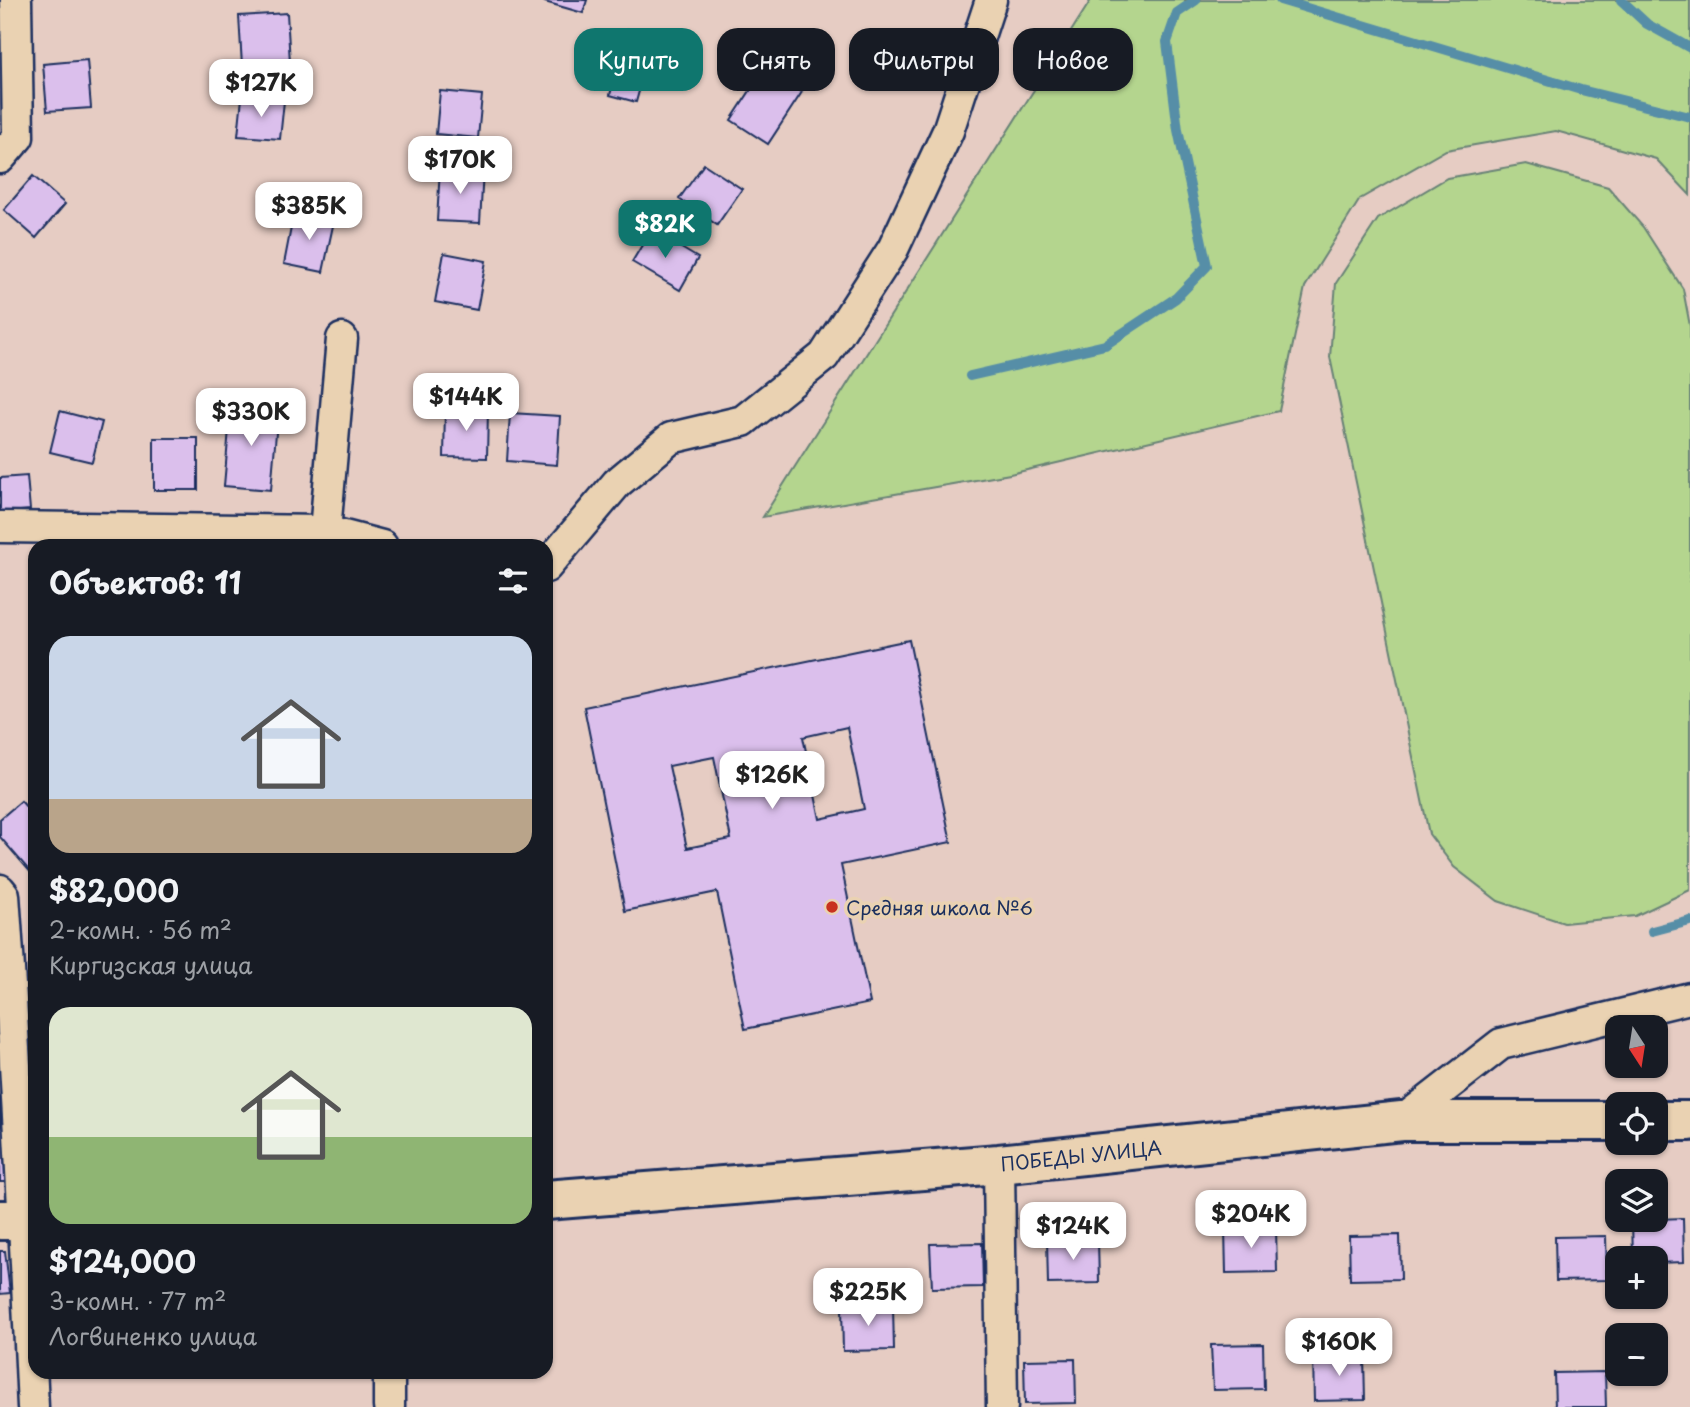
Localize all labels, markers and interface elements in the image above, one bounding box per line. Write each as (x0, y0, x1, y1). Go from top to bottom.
chip: Купить (574, 28, 703, 91)
chip: Снять (717, 28, 835, 91)
chip: Фильтры (849, 28, 999, 91)
chip: Новое (1013, 28, 1133, 91)
pin: $127K (212, 60, 310, 119)
text: $127K (225, 64, 297, 99)
pin: $170K (411, 136, 509, 196)
text: $170K (424, 141, 496, 176)
pin: $385K (260, 182, 358, 242)
text: $385K (271, 187, 347, 222)
pin: $82K (624, 201, 706, 260)
text: $82K (634, 205, 696, 240)
pin: $144K (417, 374, 515, 433)
text: $144K (429, 378, 503, 413)
pin: $330K (202, 388, 300, 448)
text: $330K (212, 393, 290, 428)
text: Объектов: 11 (49, 559, 242, 604)
icon: filters (494, 562, 532, 600)
icon: home (228, 681, 354, 807)
pin: $126K (723, 752, 821, 811)
text: $126K (735, 756, 809, 791)
text: $82,000 (49, 867, 179, 912)
place label: Средняя школа №6 (846, 893, 1033, 921)
marker: Средняя школа №6 (824, 899, 840, 915)
text: 2-комн. · 56 m² (49, 912, 232, 947)
text: Киргизская улица (49, 947, 252, 982)
north arrow (1605, 1015, 1668, 1078)
map controls (1605, 1015, 1668, 1386)
icon: home (228, 1052, 354, 1178)
button: locate (1605, 1092, 1668, 1155)
street label: ПОБЕДЫ УЛИЦА (999, 1133, 1163, 1177)
button: layers (1605, 1169, 1668, 1232)
pin: $204K (1202, 1190, 1300, 1250)
text: $204K (1211, 1195, 1291, 1230)
pin: $124K (1024, 1202, 1122, 1262)
text: $124K (1036, 1207, 1110, 1242)
text: $124,000 (49, 1238, 196, 1283)
button: + (1605, 1246, 1668, 1309)
pin: $225K (819, 1268, 917, 1328)
text: $225K (829, 1273, 907, 1308)
text: 3-комн. · 77 m² (49, 1283, 226, 1318)
text: Логвиненко улица (49, 1318, 257, 1353)
pin: $160K (1290, 1318, 1388, 1378)
text: $160K (1301, 1323, 1377, 1358)
button: − (1605, 1323, 1668, 1386)

